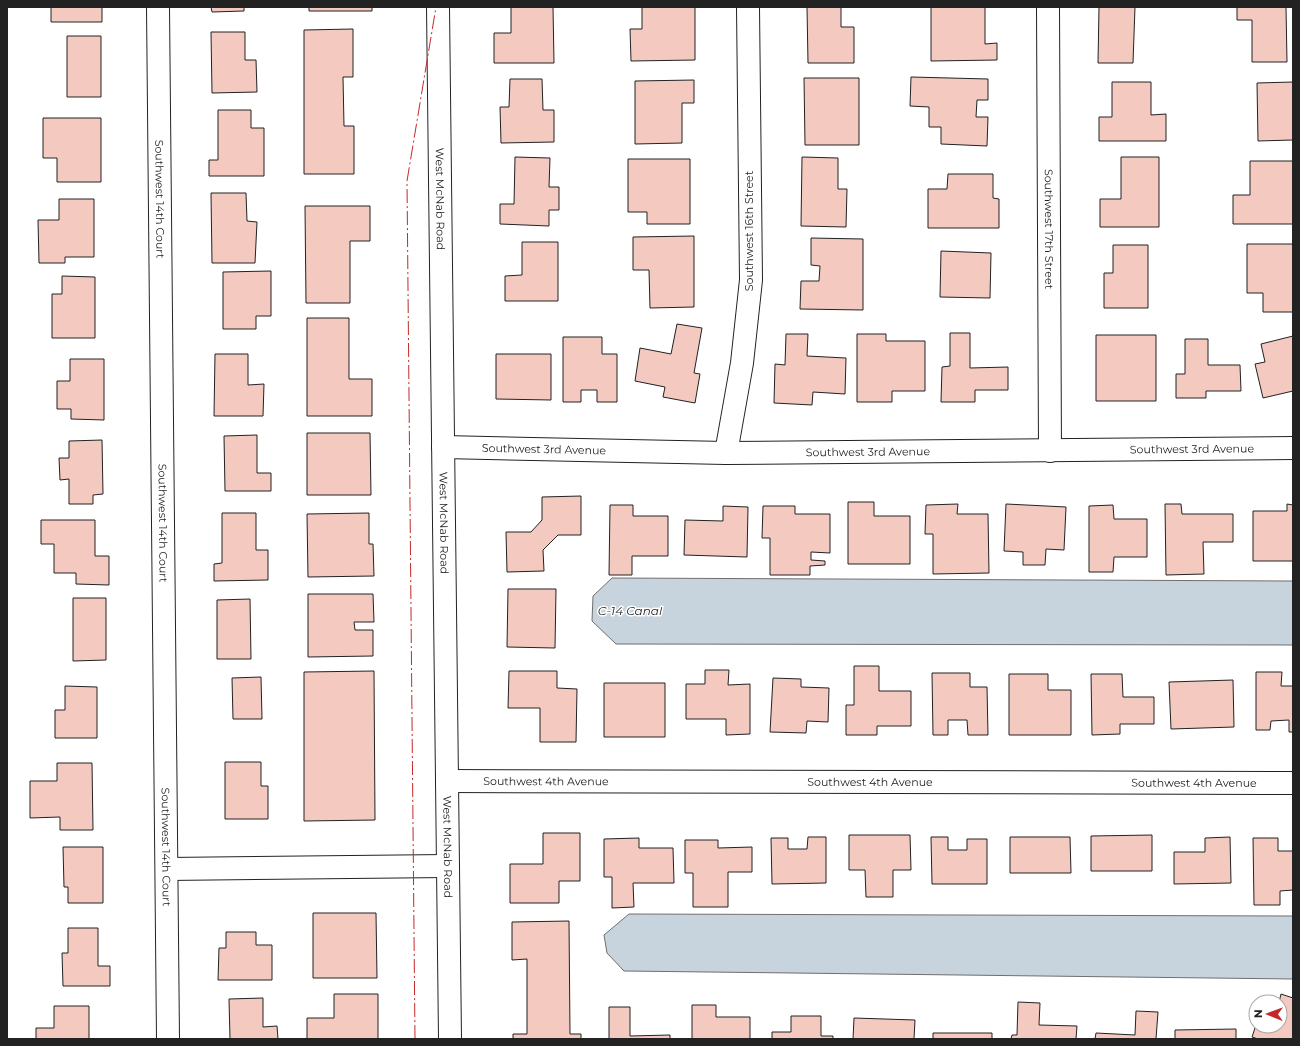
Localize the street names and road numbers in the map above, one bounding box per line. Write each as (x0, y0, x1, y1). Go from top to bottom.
street label: Southwest 14th Court (152, 140, 167, 259)
street label: West McNab Road (433, 148, 448, 250)
street label: Southwest 17th Street (1042, 169, 1056, 290)
street label: Southwest 16th Street (742, 170, 756, 291)
street label: Southwest 3rd Avenue (482, 441, 607, 457)
street label: Southwest 3rd Avenue (1130, 441, 1254, 456)
street label: Southwest 3rd Avenue (806, 444, 930, 459)
street label: Southwest 14th Court (155, 464, 171, 583)
street label: West McNab Road (436, 472, 452, 574)
street label: Southwest 4th Avenue (483, 774, 609, 788)
street label: Southwest 4th Avenue (807, 775, 933, 789)
street label: Southwest 4th Avenue (1131, 776, 1257, 790)
street label: Southwest 14th Court (159, 788, 174, 907)
street label: West McNab Road (440, 796, 455, 898)

